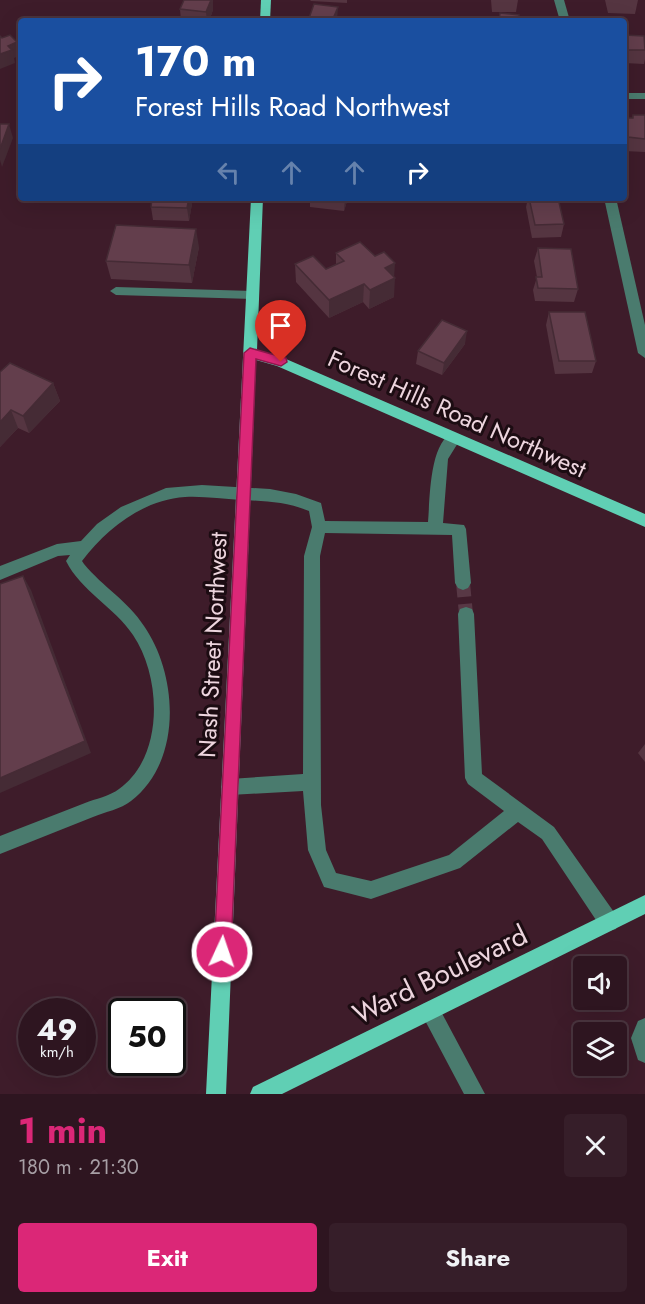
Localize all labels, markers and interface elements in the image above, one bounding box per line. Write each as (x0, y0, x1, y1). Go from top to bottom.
text: 170 m (135, 31, 257, 92)
icon: right (36, 42, 114, 120)
text: Forest Hills Road Northwest (135, 87, 449, 126)
icon: left (212, 156, 245, 189)
icon: ahead (275, 156, 308, 189)
icon: ahead (338, 156, 371, 189)
icon: right (401, 156, 434, 189)
pin (255, 300, 306, 362)
icon: arrive (264, 309, 297, 342)
street label: Forest Hills Road Northwest (322, 341, 592, 486)
street label: Nash Street Northwest (189, 531, 236, 759)
street label: Ward Boulevard (346, 914, 534, 1034)
position arrow (190, 920, 254, 984)
map controls (573, 956, 627, 1076)
button: sound (573, 956, 627, 1010)
speed limit sign: 50 (108, 998, 186, 1076)
text: 49 (36, 1008, 78, 1051)
button: layers (573, 1022, 627, 1076)
text: km/h (40, 1041, 74, 1063)
text: 1 min (18, 1104, 107, 1156)
button: close (564, 1114, 627, 1177)
text: 180 m · 21:30 (18, 1153, 139, 1182)
button: Exit (18, 1223, 317, 1292)
button: Share (329, 1223, 627, 1292)

